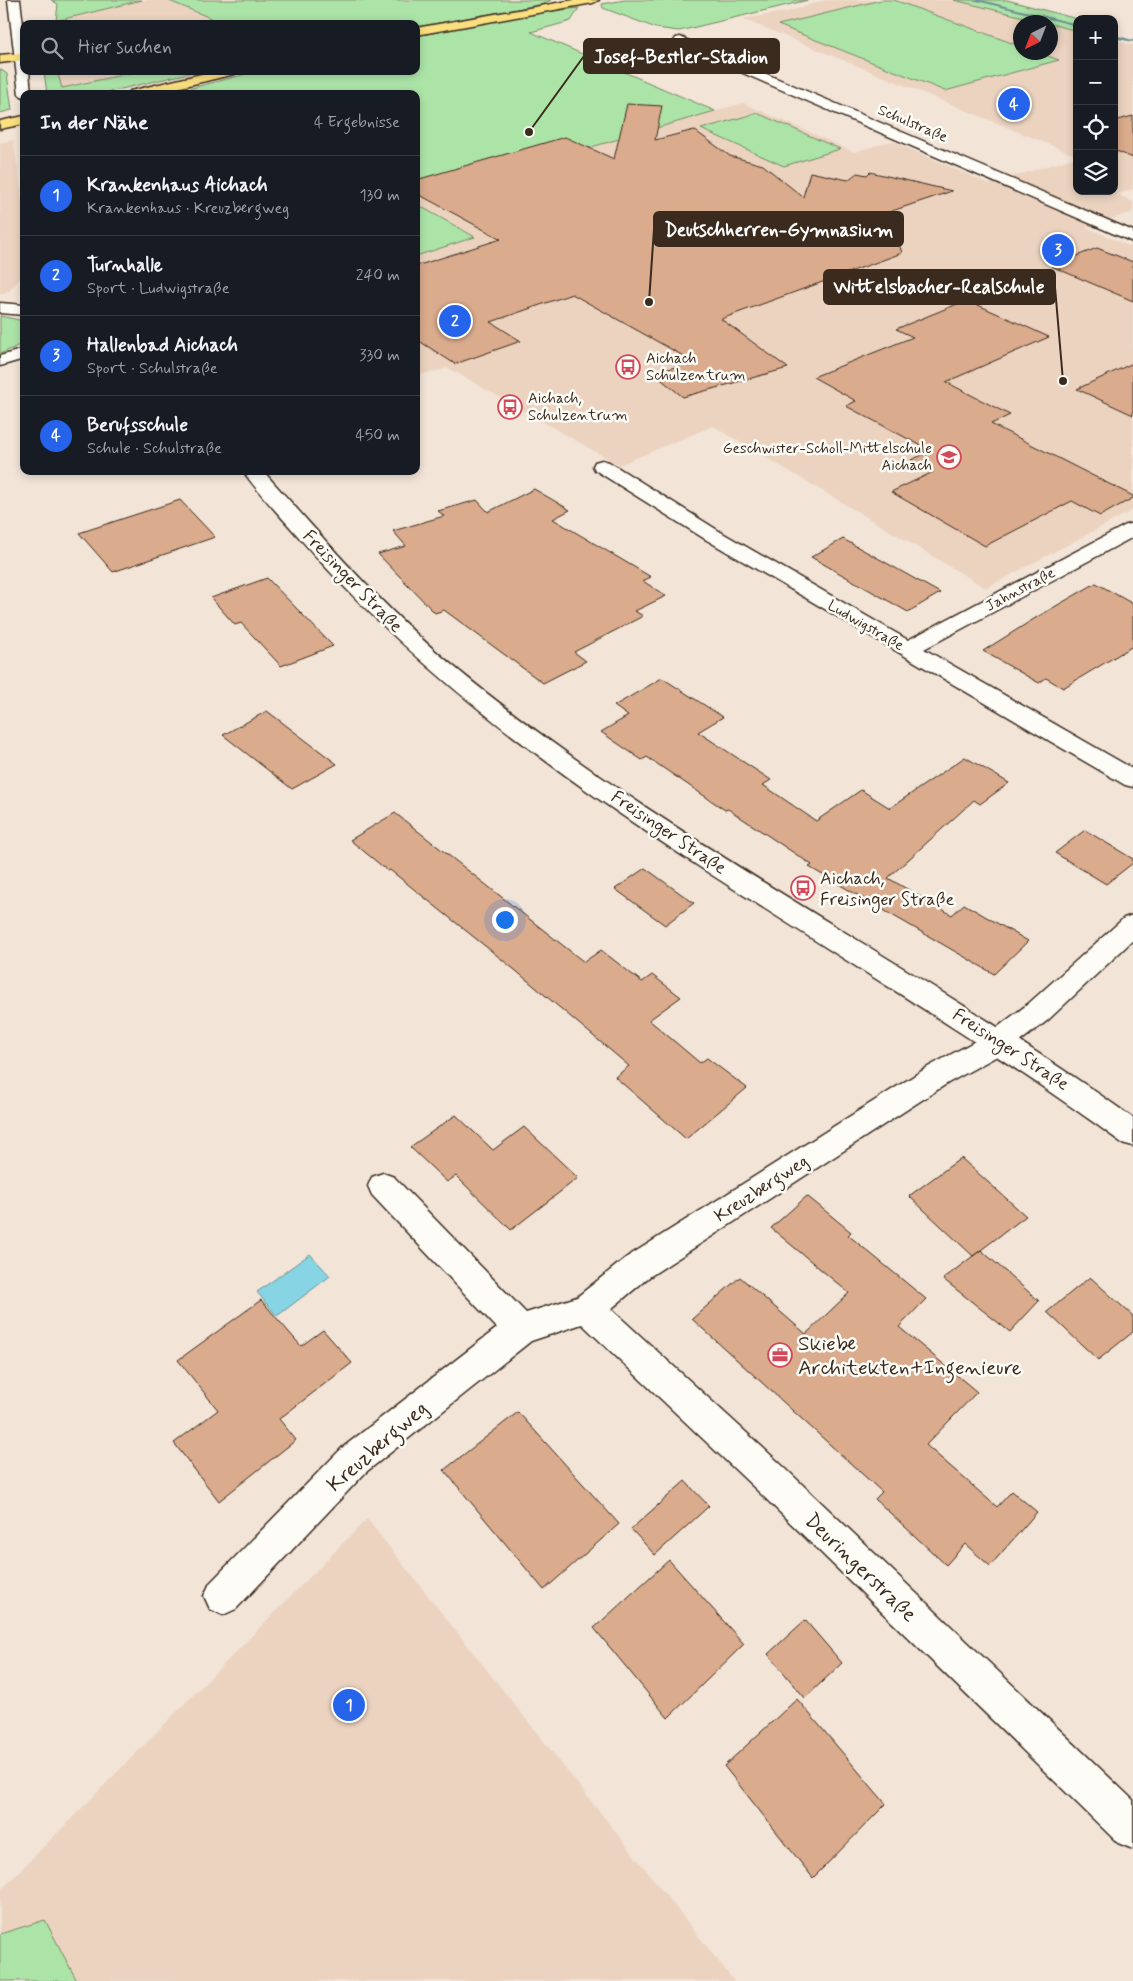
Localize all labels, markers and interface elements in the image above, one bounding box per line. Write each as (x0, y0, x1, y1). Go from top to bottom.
north arrow (1013, 15, 1058, 60)
map controls (1073, 15, 1118, 195)
button: + (1073, 15, 1118, 60)
search box (20, 20, 420, 75)
icon: search (38, 34, 66, 62)
text: Hier suchen (78, 35, 172, 60)
callout: Josef-Bestler-Stadion (584, 39, 779, 73)
text: Josef-Bestler-Stadion (594, 45, 769, 70)
button: − (1073, 60, 1118, 105)
pin: 4 (998, 85, 1030, 123)
street label: Schulstraße (875, 100, 951, 148)
button: locate (1073, 105, 1118, 150)
text: In der Nähe (40, 109, 148, 137)
text: 4 Ergebnisse (314, 112, 400, 133)
button: layers (1073, 150, 1118, 195)
text: Krankenhaus Aichach (87, 173, 268, 198)
text: 1 (52, 185, 60, 206)
text: 130 m (359, 185, 400, 206)
text: Krankenhaus · Kreuzbergweg (87, 198, 289, 219)
callout: Deutschherren-Gymnasium (654, 212, 903, 246)
text: Deutschherren-Gymnasium (665, 218, 894, 243)
pin: 3 (1042, 231, 1074, 269)
text: Turnhalle (87, 253, 163, 278)
text: 2 (52, 265, 60, 286)
text: 240 m (356, 265, 400, 286)
callout: Wittelsbacher-Realschule (824, 270, 1055, 304)
text: Wittelsbacher-Realschule (833, 275, 1044, 300)
text: Sport · Ludwigstraße (87, 278, 230, 299)
pin: 2 (439, 302, 471, 340)
text: Hallenbad Aichach (87, 333, 238, 358)
text: 3 (52, 345, 60, 366)
text: 330 m (359, 345, 400, 366)
place label: Aichach Schulzentrum (646, 349, 745, 386)
bus stop icon: Aichach Schulzentrum (615, 354, 641, 380)
text: Sport · Schulstraße (87, 358, 218, 379)
place label: Aichach, Schulzentrum (528, 389, 627, 426)
bus stop icon: Aichach, Schulzentrum (497, 394, 523, 420)
text: Berufsschule (87, 413, 188, 438)
text: 4 (51, 425, 61, 446)
text: 450 m (355, 425, 400, 446)
text: Schule · Schulstraße (87, 438, 222, 459)
place label: Geschwister-Scholl-Mittelschule Aichach (723, 439, 932, 476)
school or university icon: Geschwister-Scholl-Mittelschule Aichach (936, 444, 962, 470)
street label: Freisinger Straße (296, 525, 408, 639)
street label: Jahnstraße (982, 563, 1059, 617)
street label: Ludwigstraße (824, 596, 907, 656)
street label: Freisinger Straße (605, 785, 731, 881)
place label: Aichach, Freisinger Straße (820, 867, 954, 913)
bus stop icon: Aichach, Freisinger Straße (790, 875, 816, 901)
your location (492, 907, 518, 933)
street label: Freisinger Straße (947, 1003, 1073, 1097)
street label: Kreuzbergweg (710, 1149, 814, 1230)
place label: Skiebe Architekten+Ingenieure (798, 1330, 1022, 1384)
office icon: Skiebe Architekten+Ingenieure (767, 1342, 793, 1368)
street label: Kreuzbergweg (321, 1395, 436, 1500)
street label: Deuringerstraße (798, 1507, 922, 1628)
pin: 1 (333, 1686, 365, 1724)

